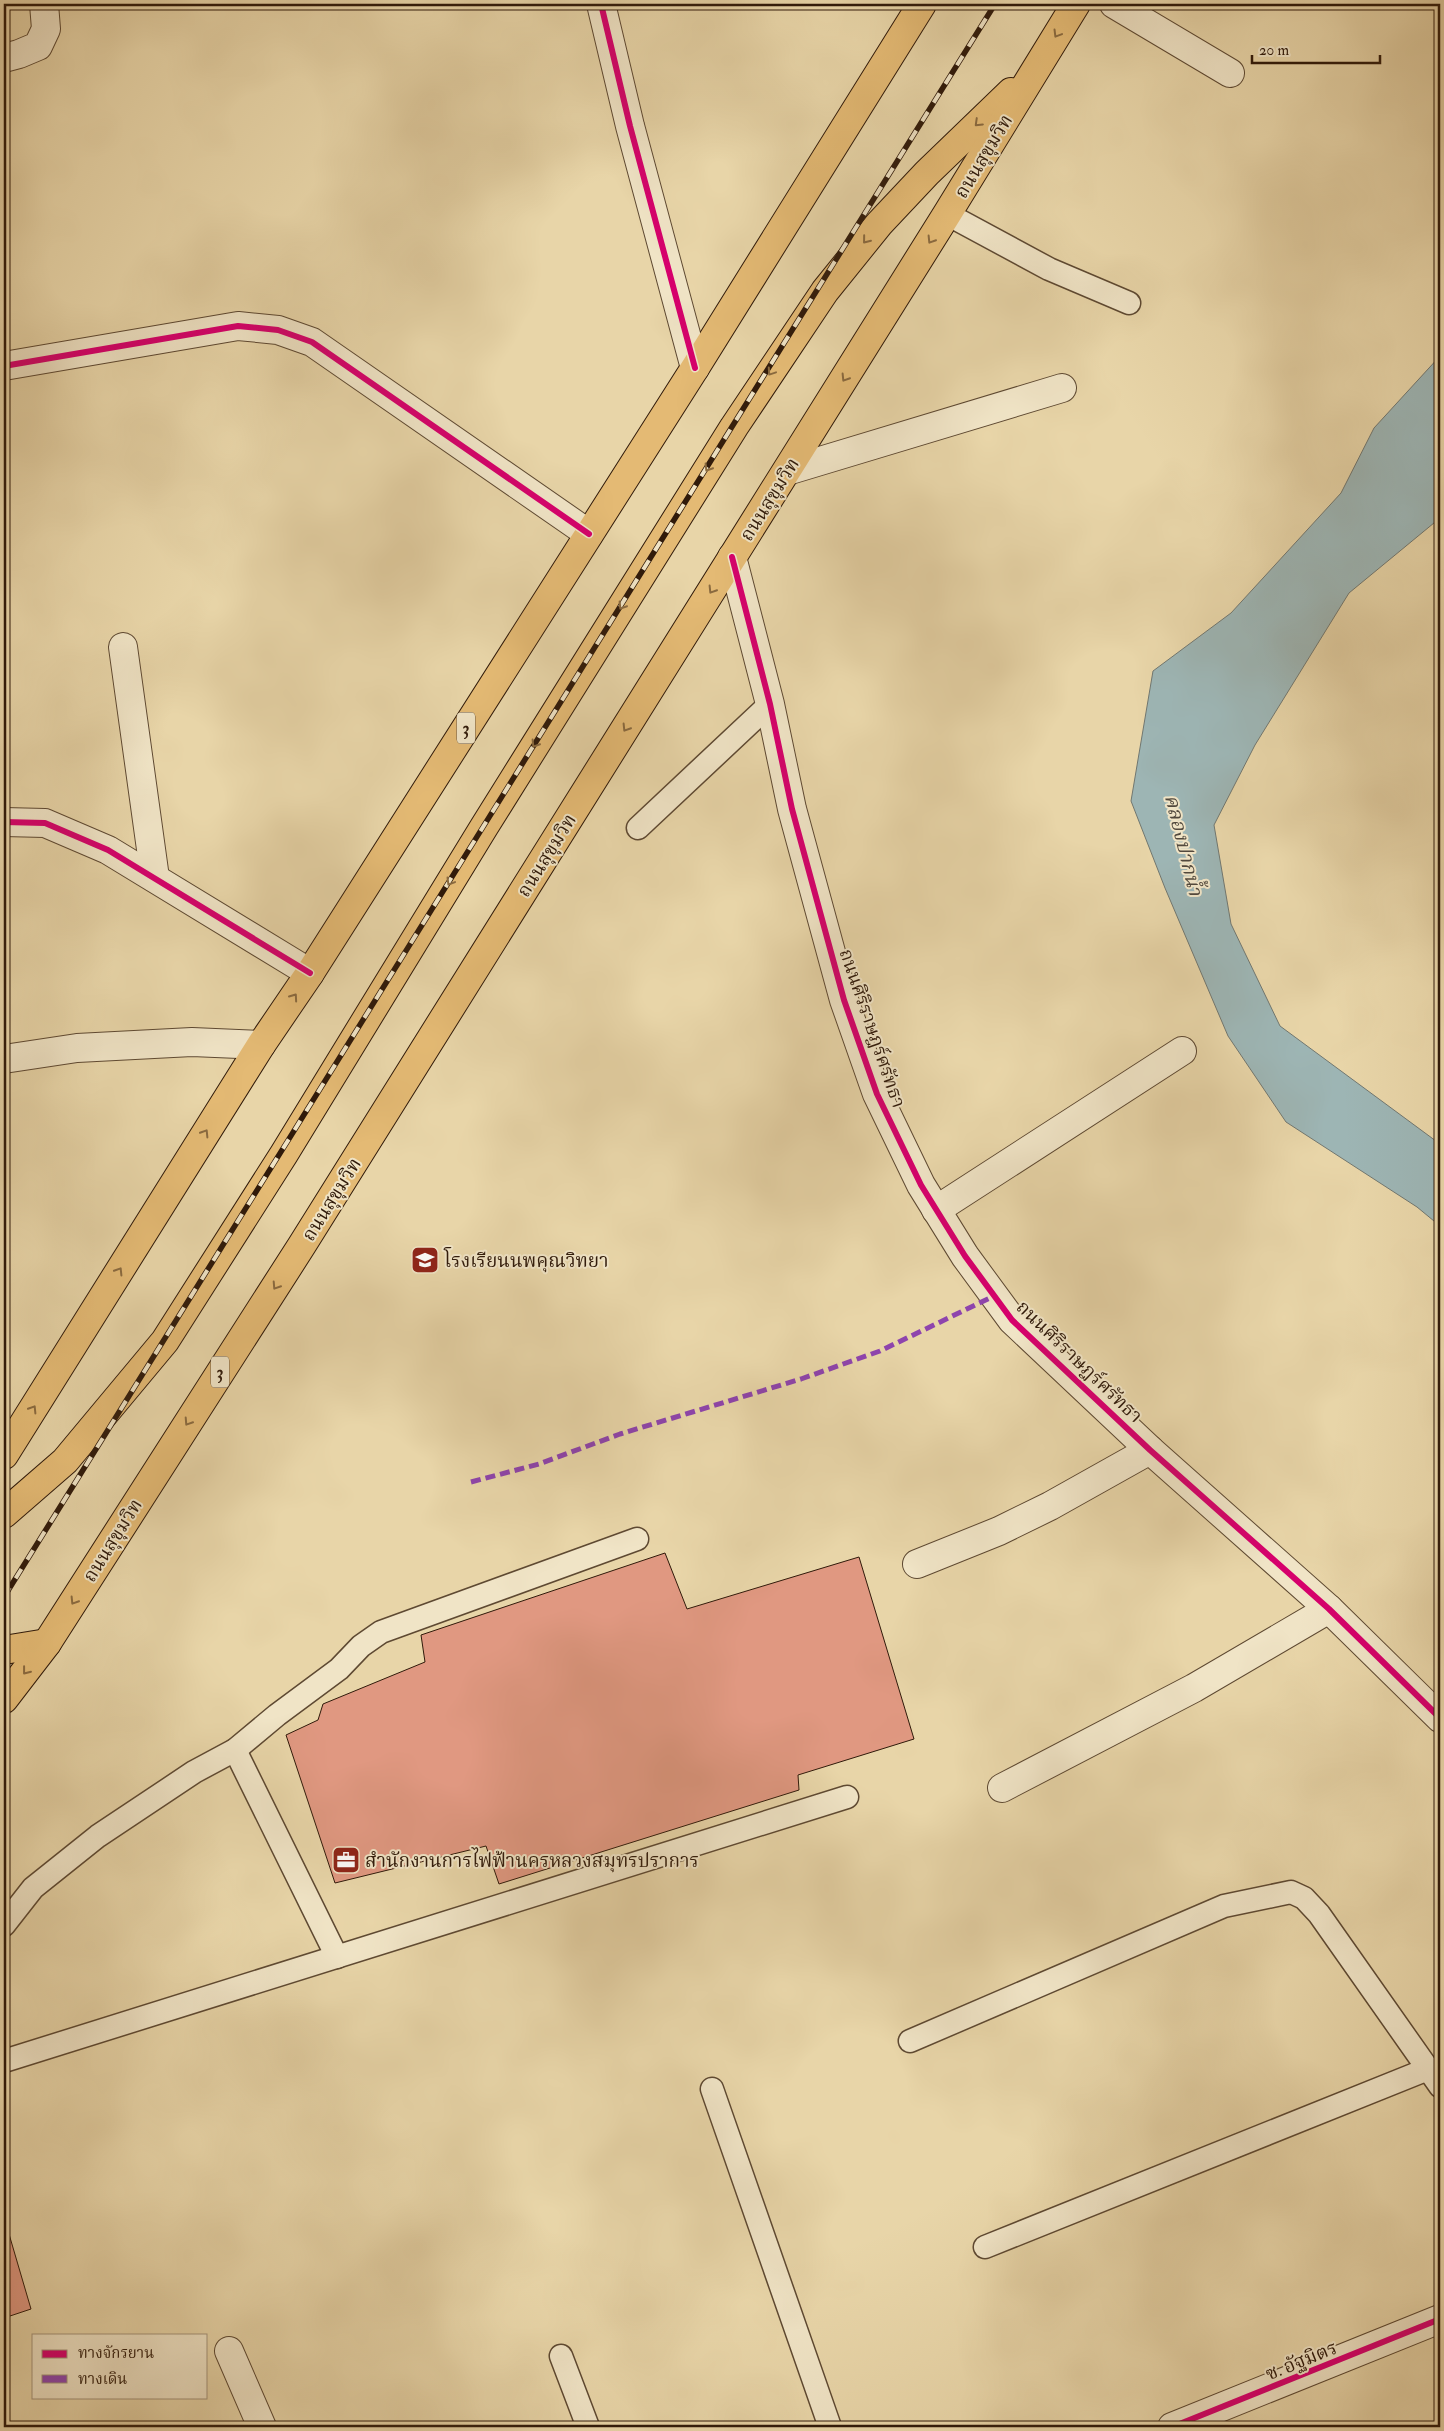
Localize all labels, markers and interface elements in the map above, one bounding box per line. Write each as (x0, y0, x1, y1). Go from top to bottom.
one-way arrow (1054, 29, 1064, 38)
scale bar (1252, 32, 1379, 64)
text: 20 m (1259, 41, 1289, 60)
street label: ถนนสุขุมวิท (949, 110, 1018, 203)
one-way arrow (975, 117, 984, 126)
one-way arrow (864, 234, 872, 243)
one-way arrow (928, 235, 937, 244)
one-way arrow (768, 366, 777, 375)
one-way arrow (841, 373, 851, 382)
street label: ถนนสุขุมวิท (735, 453, 805, 546)
one-way arrow (705, 463, 714, 472)
one-way arrow (708, 584, 718, 593)
one-way arrow (618, 601, 628, 610)
road number: 3 (457, 712, 475, 744)
one-way arrow (622, 722, 632, 731)
one-way arrow (532, 738, 542, 747)
water label: คลองปากน้ำ (1159, 791, 1211, 899)
street label: ถนนสุขุมวิท (512, 809, 582, 902)
one-way arrow (446, 876, 456, 885)
street label: ถนนศิริราษฎร์ศรัทธา (834, 946, 911, 1111)
one-way arrow (288, 993, 297, 1003)
one-way arrow (199, 1130, 209, 1139)
street label: ถนนสุขุมวิท (297, 1153, 367, 1246)
school or university icon: โรงเรียนนพคุณวิทยา (410, 1245, 440, 1275)
place label: โรงเรียนนพคุณวิทยา (443, 1246, 609, 1273)
one-way arrow (113, 1267, 122, 1276)
one-way arrow (273, 1280, 282, 1289)
street label: ถนนศิริราษฎร์ศรัทธา (1011, 1295, 1148, 1428)
road number: 3 (211, 1356, 229, 1388)
one-way arrow (27, 1405, 36, 1414)
one-way arrow (184, 1417, 194, 1426)
street label: ถนนสุขุมวิท (78, 1494, 148, 1587)
one-way arrow (70, 1596, 80, 1605)
one-way arrow (23, 1665, 31, 1674)
office icon: สำนักงานการไฟฟ้านครหลวงสมุทรปราการ (331, 1845, 361, 1875)
place label: สำนักงานการไฟฟ้านครหลวงสมุทรปราการ (365, 1847, 699, 1873)
legend (32, 2334, 208, 2398)
street label: ซ. อัฐมิตร (1262, 2336, 1341, 2386)
text: ทางจักรยาน (78, 2344, 154, 2363)
text: ทางเดิน (78, 2370, 127, 2389)

